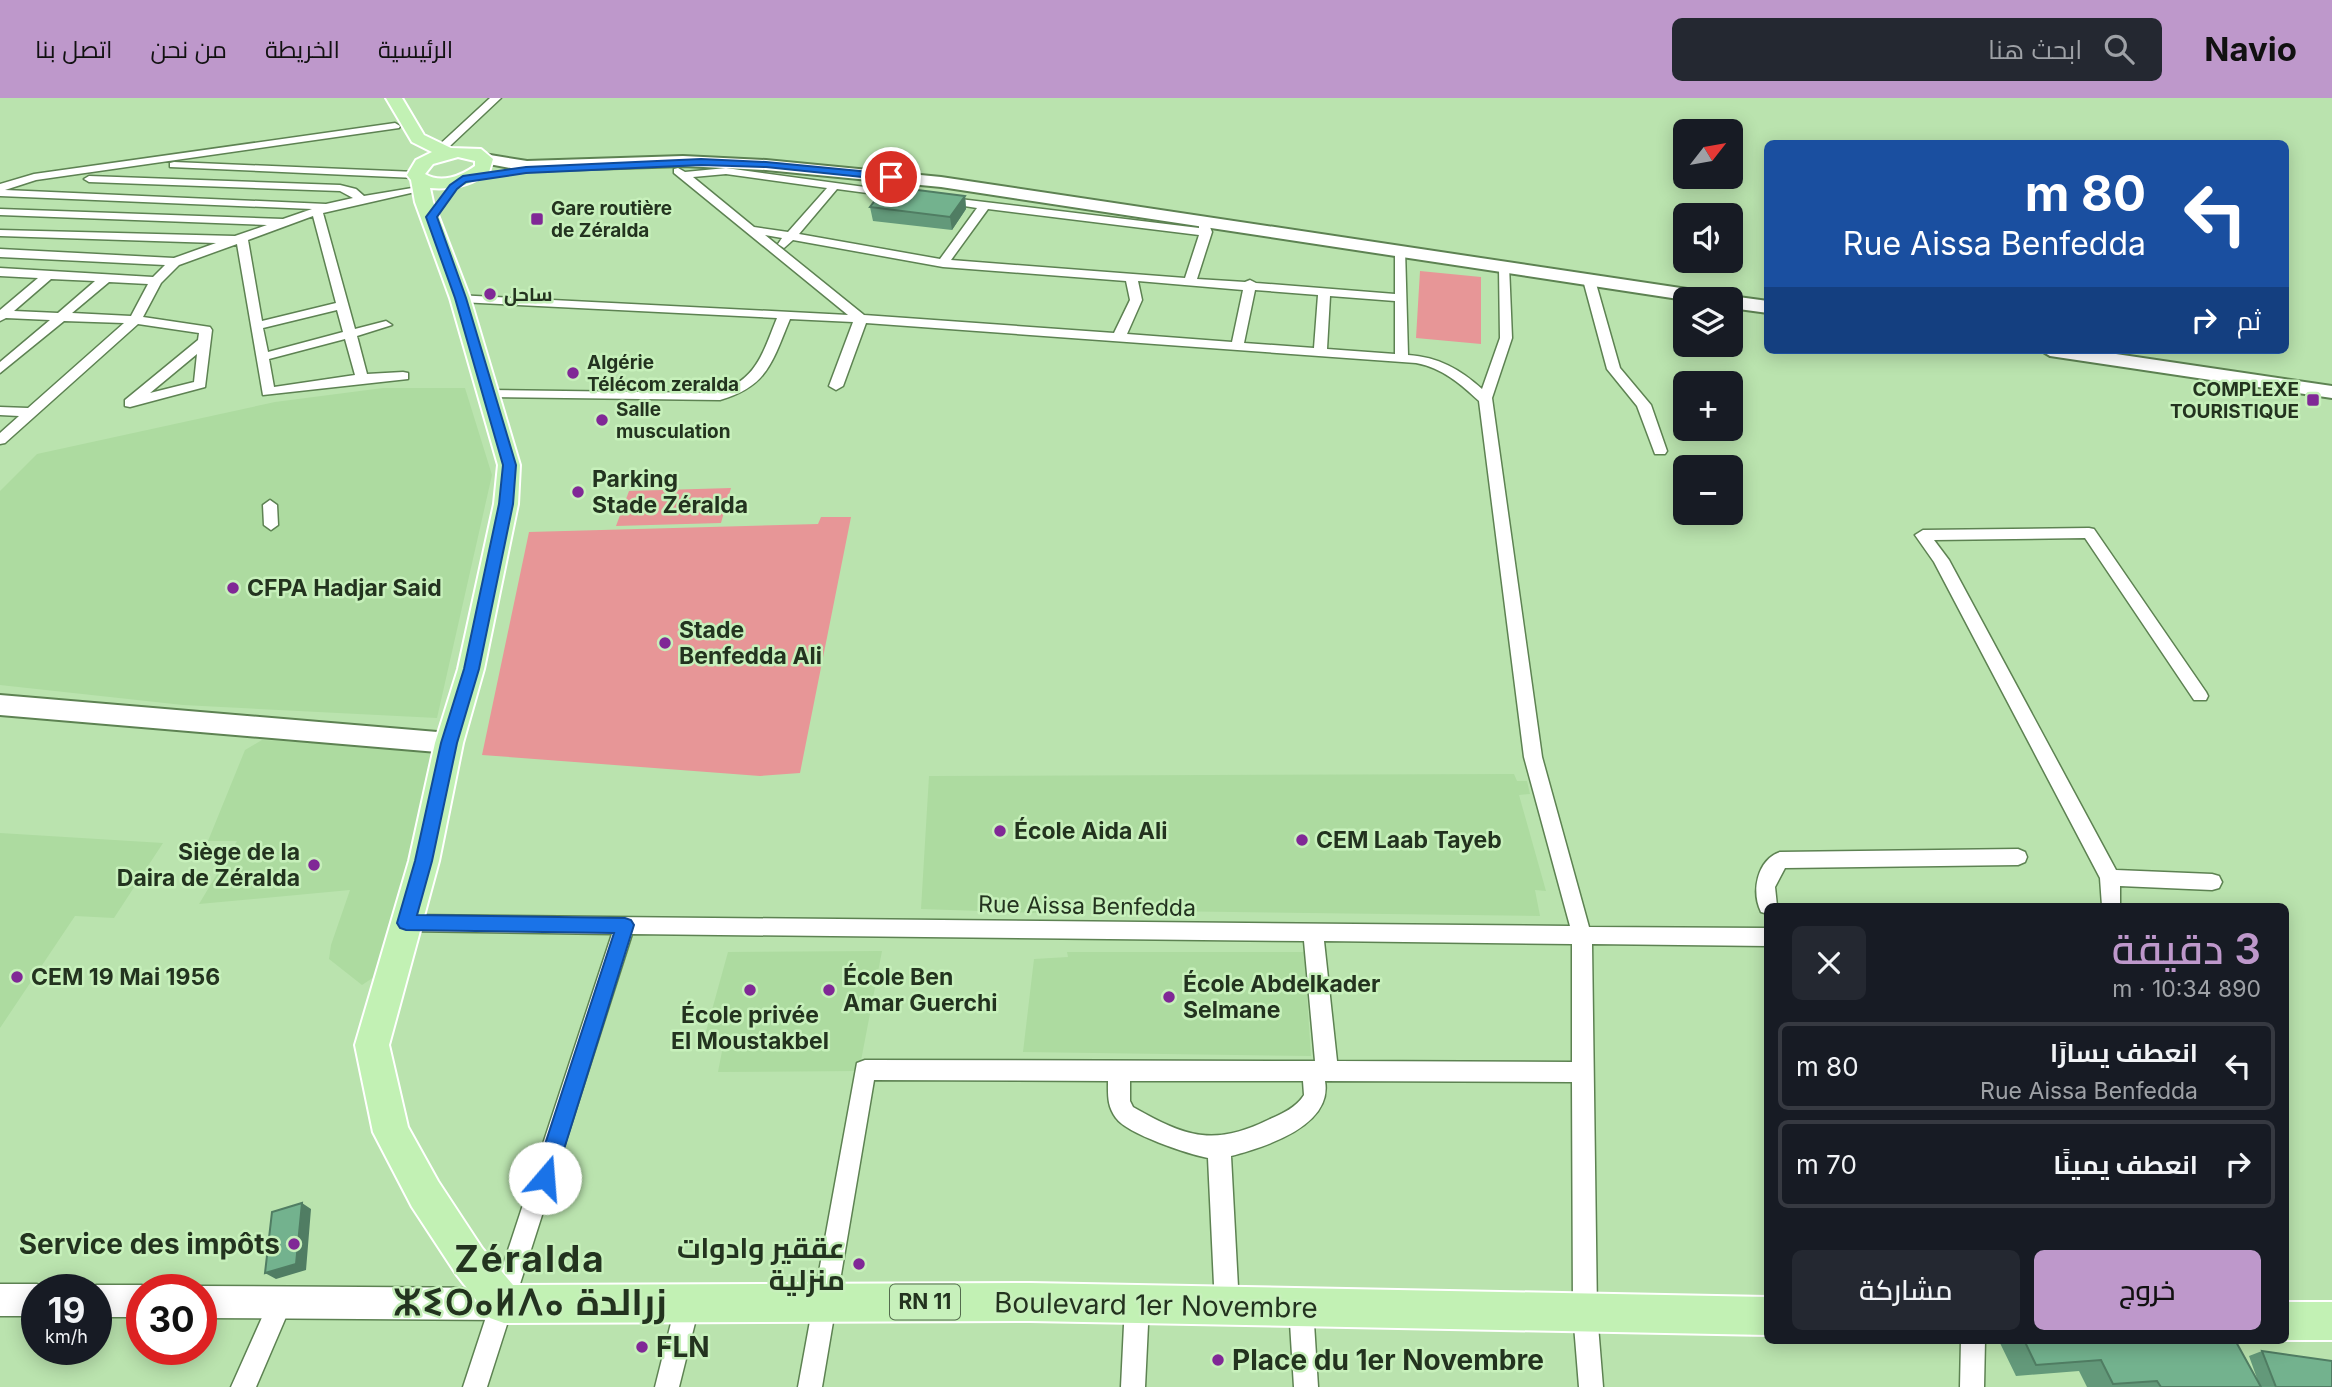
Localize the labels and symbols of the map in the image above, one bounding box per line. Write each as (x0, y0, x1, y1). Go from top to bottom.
north arrow (1673, 119, 1743, 189)
pin (861, 147, 921, 207)
place label: Gare routière de Zéralda (551, 197, 672, 242)
marker: Gare routière de Zéralda (529, 211, 545, 227)
place label: ساحل (504, 283, 553, 306)
marker: ساحل (482, 286, 498, 302)
place label: Algérie Télécom zeralda (587, 351, 739, 396)
marker: Algérie Télécom zeralda (565, 365, 581, 381)
place label: COMPLEXE TOURISTIQUE (2170, 378, 2299, 423)
marker: COMPLEXE TOURISTIQUE (2305, 392, 2321, 408)
place label: Salle musculation (616, 398, 731, 443)
marker: Salle musculation (594, 412, 610, 428)
place label: Parking Stade Zéralda (592, 465, 748, 519)
marker: Parking Stade Zéralda (570, 484, 586, 500)
place label: CFPA Hadjar Said (247, 574, 442, 602)
marker: CFPA Hadjar Said (225, 580, 241, 596)
place label: Stade Benfedda Ali (679, 616, 822, 670)
marker: Stade Benfedda Ali (657, 635, 673, 651)
place label: École Aida Ali (1014, 817, 1167, 845)
marker: École Aida Ali (992, 823, 1008, 839)
place label: CEM Laab Tayeb (1316, 826, 1502, 854)
marker: CEM Laab Tayeb (1294, 832, 1310, 848)
place label: Siège de la Daira de Zéralda (117, 838, 300, 892)
marker: Siège de la Daira de Zéralda (306, 857, 322, 873)
street label: Rue Aissa Benfedda (978, 890, 1196, 922)
place label: CEM 19 Mai 1956 (31, 963, 220, 991)
place label: École Ben Amar Guerchi (843, 963, 998, 1017)
marker: CEM 19 Mai 1956 (9, 969, 25, 985)
place label: École Abdelkader Selmane (1183, 970, 1380, 1024)
marker: École privée El Moustakbel (742, 982, 758, 998)
marker: École Ben Amar Guerchi (821, 982, 837, 998)
marker: École Abdelkader Selmane (1161, 989, 1177, 1005)
place label: École privée El Moustakbel (671, 1001, 829, 1055)
position arrow (508, 1141, 582, 1215)
place label: Service des impôts (19, 1227, 280, 1261)
place label: عققير وادوات منزلية (677, 1231, 845, 1297)
marker: Service des impôts (286, 1236, 302, 1252)
district label: Zéralda ⵣⵉⵔⴰⵍⴷⴰ زرالدة (393, 1236, 667, 1325)
marker: عققير وادوات منزلية (851, 1256, 867, 1272)
speed limit sign: 30 (126, 1274, 217, 1365)
road number: RN 11 (890, 1284, 960, 1320)
street label: Boulevard 1er Novembre (994, 1285, 1318, 1325)
place label: FLN (656, 1330, 710, 1364)
marker: FLN (634, 1339, 650, 1355)
place label: Place du 1er Novembre (1232, 1343, 1544, 1377)
marker: Place du 1er Novembre (1210, 1352, 1226, 1368)

